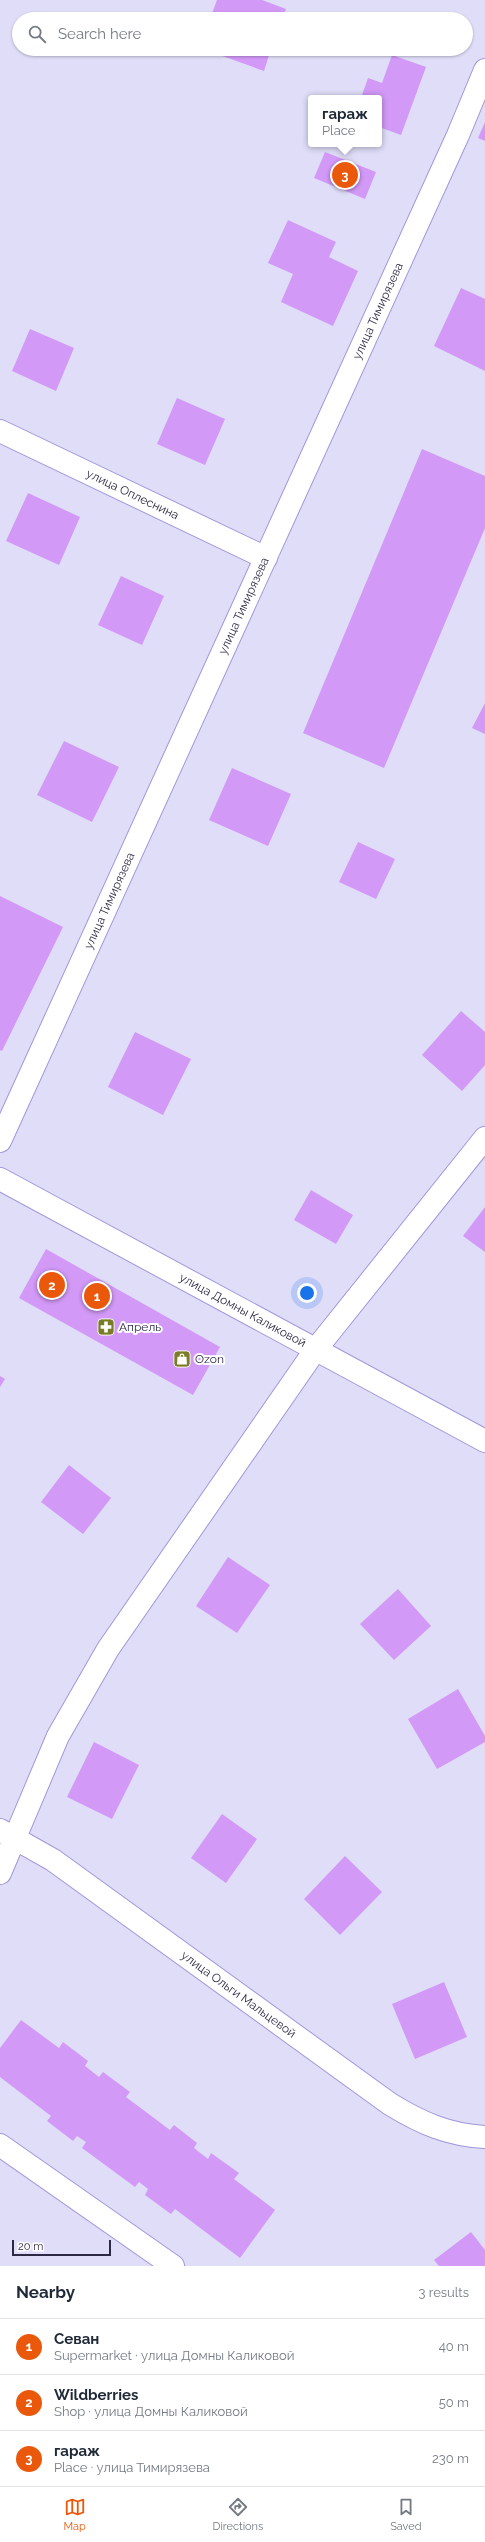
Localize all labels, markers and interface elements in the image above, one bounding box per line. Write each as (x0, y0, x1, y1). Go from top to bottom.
search box (12, 12, 473, 56)
icon: search (26, 23, 48, 45)
text: Search here (58, 25, 141, 43)
popup (308, 95, 382, 147)
text: гараж (322, 105, 368, 123)
text: Place (322, 123, 355, 138)
pin: 3 (332, 160, 358, 190)
street label: улица Тимирязева (350, 260, 406, 362)
street label: улица Оплеснина (84, 466, 181, 522)
street label: улица Тимирязева (216, 555, 272, 656)
street label: улица Тимирязева (81, 850, 137, 951)
pin: 2 (39, 1270, 65, 1300)
street label: улица Домны Каликовой (177, 1270, 308, 1350)
pin: 1 (84, 1281, 110, 1311)
your location (297, 1283, 317, 1303)
pharmacy icon: Апрель (96, 1317, 116, 1337)
place label: Апрель (119, 1320, 161, 1334)
shop icon: Ozon (172, 1349, 192, 1369)
place label: Ozon (195, 1352, 224, 1366)
street label: улица Ольги Мальцевой (178, 1948, 299, 2041)
scale bar (12, 2238, 111, 2257)
text: 20 m (18, 2240, 43, 2253)
text: Nearby (16, 2282, 75, 2302)
text: 3 results (419, 2285, 469, 2300)
text: Севан (54, 2330, 99, 2348)
text: 1 (26, 2339, 32, 2354)
text: 40 m (439, 2339, 469, 2354)
text: Supermarket · улица Домны Каликовой (54, 2348, 294, 2363)
text: Wildberries (54, 2386, 138, 2404)
text: 2 (25, 2395, 33, 2410)
text: 50 m (439, 2395, 469, 2410)
text: Shop · улица Домны Каликовой (54, 2404, 248, 2419)
text: гараж (54, 2442, 100, 2460)
text: 3 (25, 2451, 33, 2466)
text: 230 m (432, 2451, 469, 2466)
text: Place · улица Тимирязева (54, 2460, 210, 2475)
tab: Map (63, 2496, 86, 2533)
tab: Directions (213, 2496, 263, 2533)
tab: Saved (390, 2496, 422, 2533)

